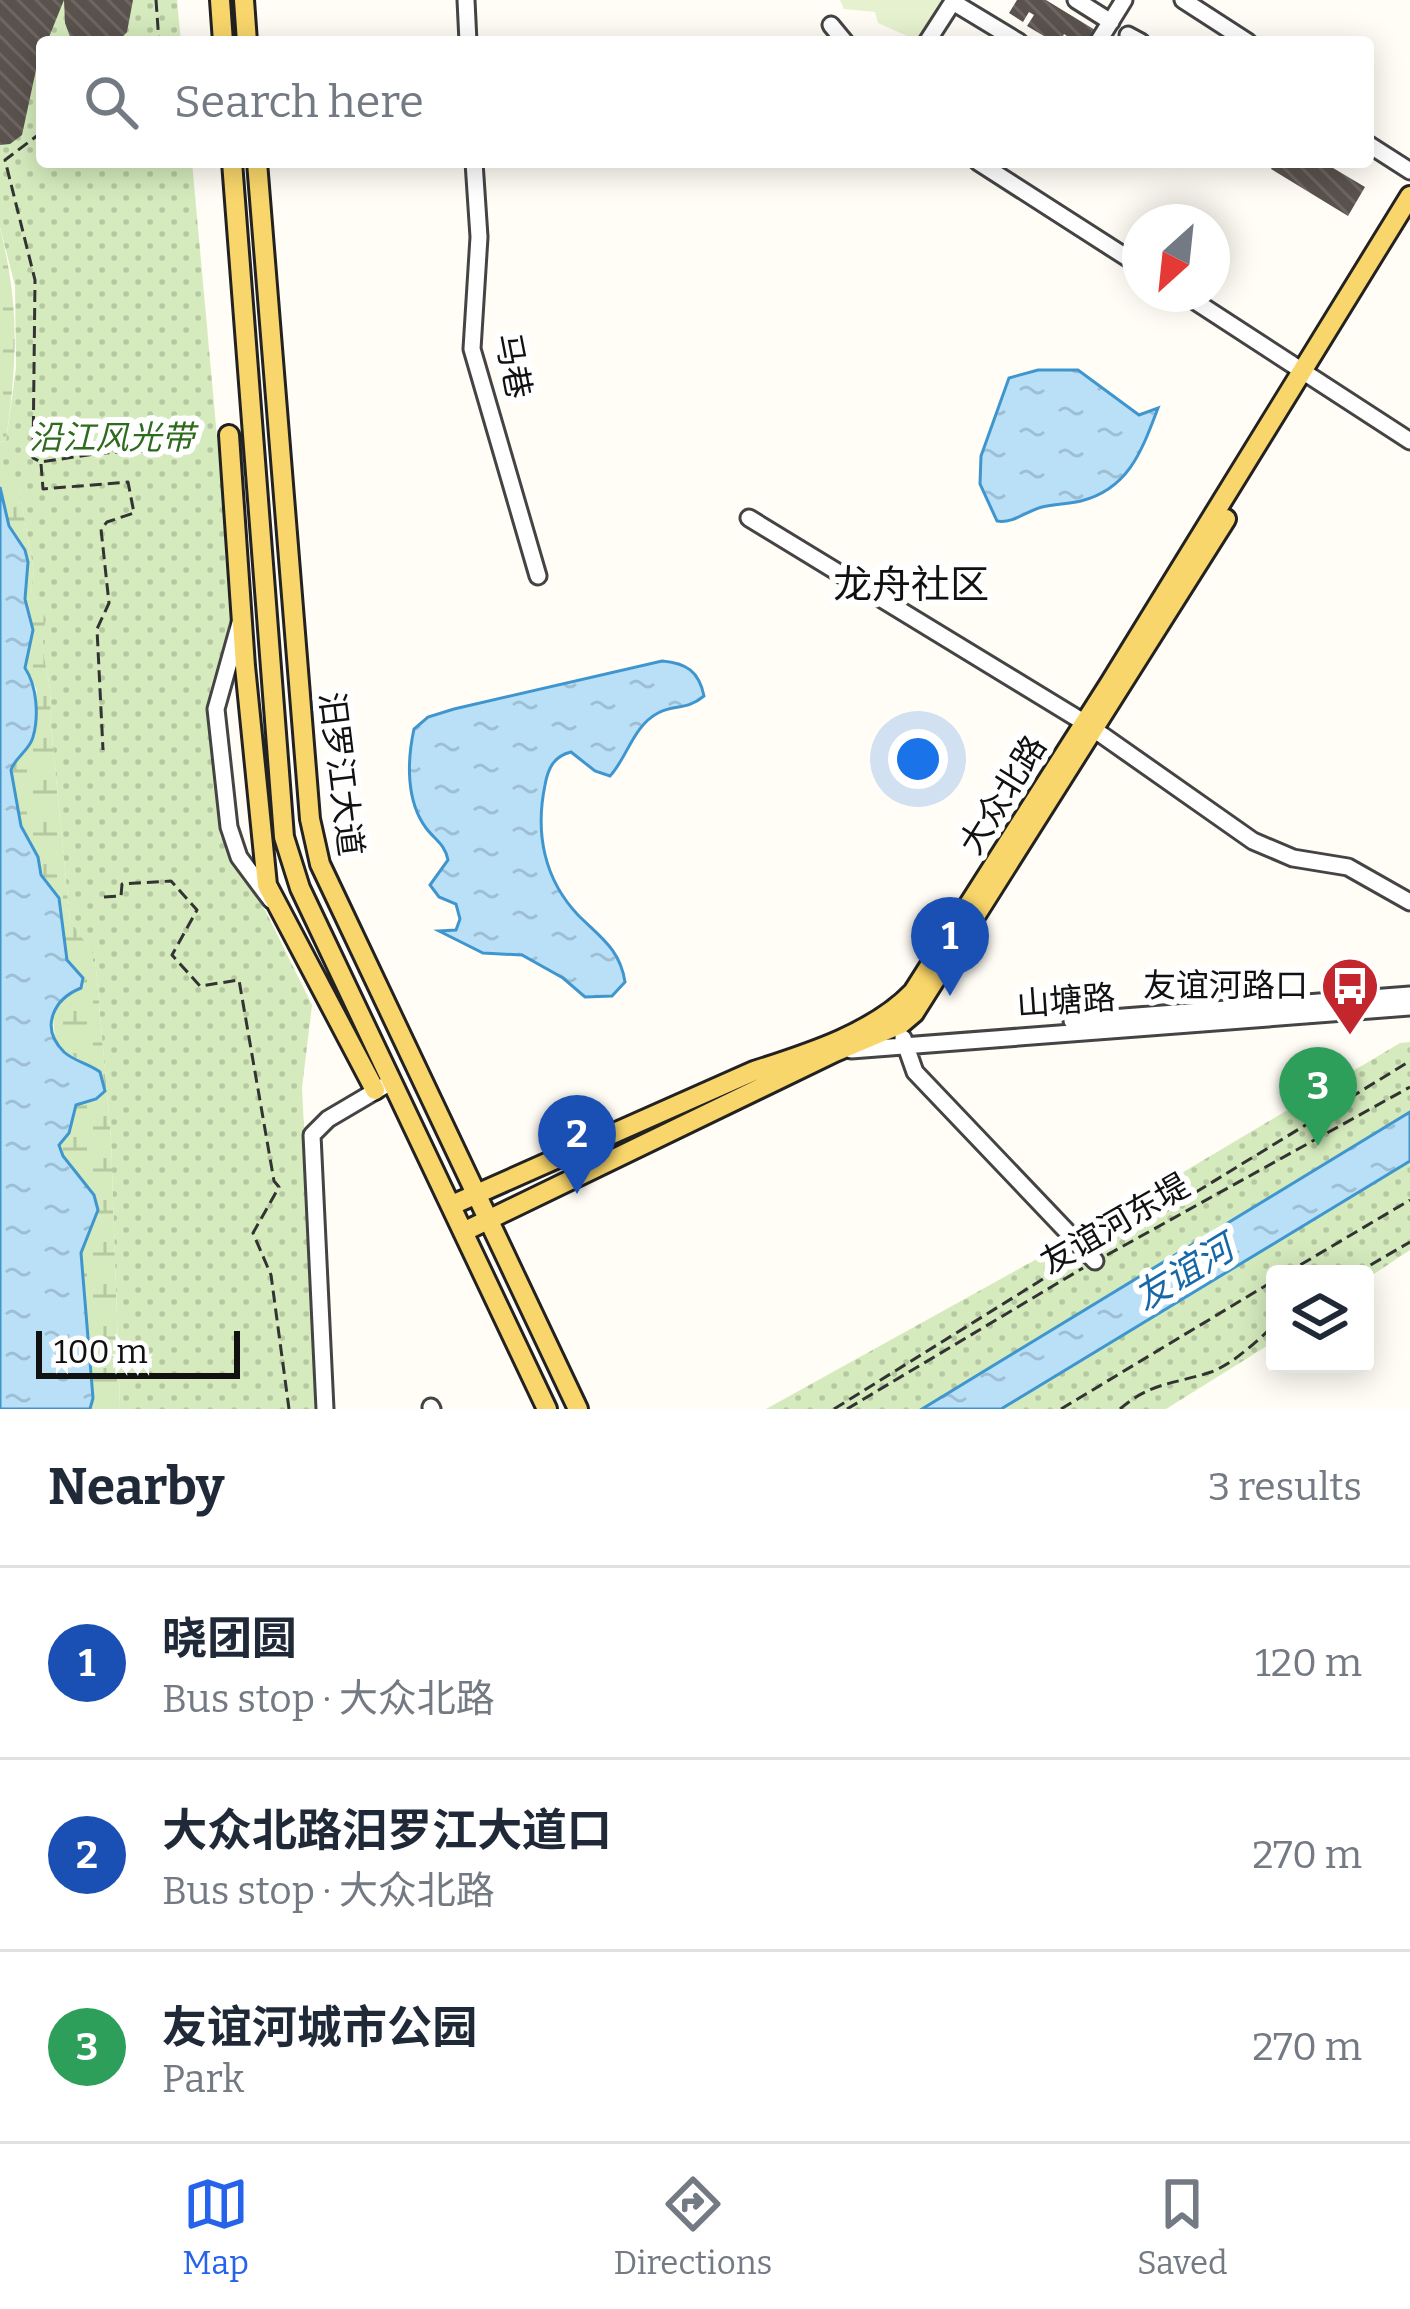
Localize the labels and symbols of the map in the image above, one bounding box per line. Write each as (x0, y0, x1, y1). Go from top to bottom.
north arrow (1122, 204, 1230, 312)
street label: 马巷 (487, 330, 539, 402)
park label: 沿江风光带 (30, 418, 200, 458)
district label: 龙舟社区 (833, 562, 989, 608)
street label: 汨罗江大道 (311, 690, 371, 858)
street label: 大众北路 (951, 728, 1055, 862)
your location (888, 729, 948, 789)
pin: 1 (911, 897, 989, 996)
bus stop icon: 友谊河路口 (1319, 955, 1381, 1037)
place label: 友谊河路口 (1143, 966, 1308, 1006)
street label: 山塘路 (1015, 978, 1117, 1024)
pin: 3 (1279, 1047, 1357, 1146)
pin: 2 (538, 1095, 616, 1194)
street label: 友谊河东堤 (1034, 1166, 1196, 1282)
water label: 友谊河 (1127, 1227, 1241, 1319)
scale bar (36, 1325, 240, 1378)

